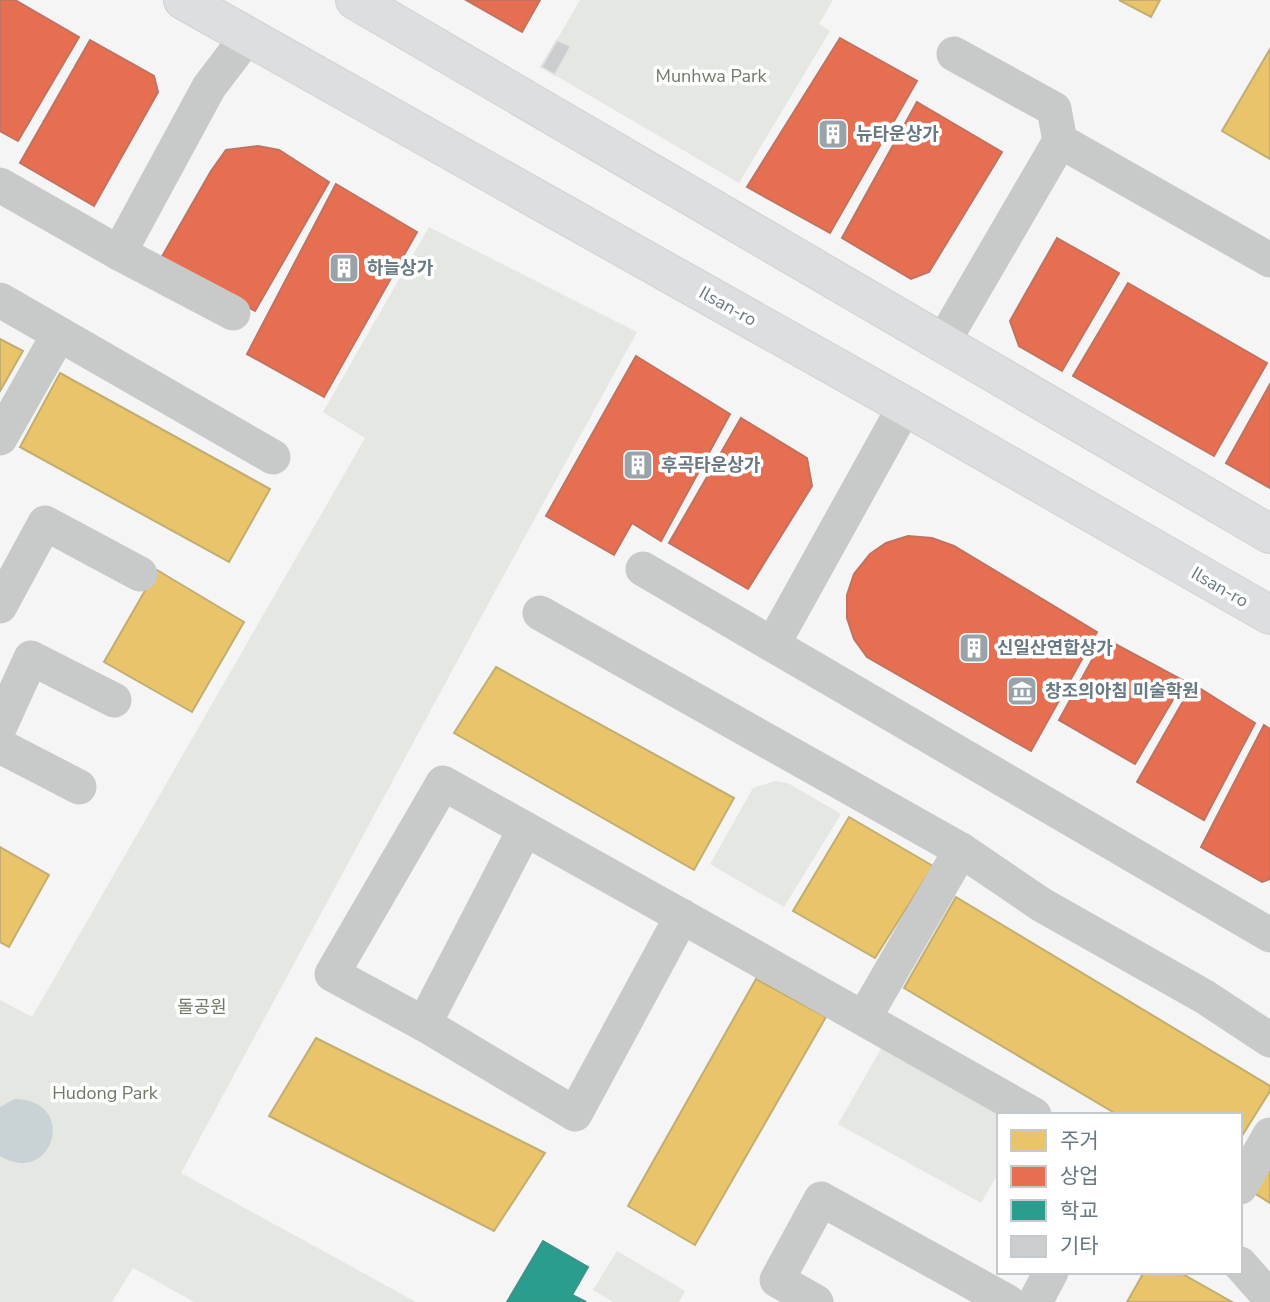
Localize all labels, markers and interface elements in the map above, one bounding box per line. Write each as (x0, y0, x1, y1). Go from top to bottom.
park label: Munhwa Park (656, 64, 767, 88)
building icon: 뉴타운상가 (816, 117, 850, 151)
place label: 뉴타운상가 (856, 122, 939, 146)
building icon: 하늘상가 (327, 251, 361, 285)
place label: 하늘상가 (367, 256, 434, 280)
street label: Ilsan-ro (695, 280, 761, 332)
building icon: 후곡타운상가 (621, 448, 655, 482)
place label: 후곡타운상가 (661, 453, 761, 477)
street label: Ilsan-ro (1187, 561, 1253, 613)
building icon: 신일산연합상가 (957, 631, 991, 665)
place label: 신일산연합상가 (997, 636, 1113, 660)
museum icon: 창조의아침 미술학원 (1005, 674, 1039, 708)
place label: 창조의아침 미술학원 (1045, 679, 1199, 703)
park label: 돌공원 (177, 995, 227, 1019)
park label: Hudong Park (52, 1081, 159, 1105)
legend (997, 1113, 1242, 1274)
text: 주거 (1060, 1127, 1099, 1155)
text: 상업 (1060, 1162, 1099, 1190)
text: 학교 (1060, 1197, 1099, 1225)
text: 기타 (1060, 1232, 1099, 1260)

